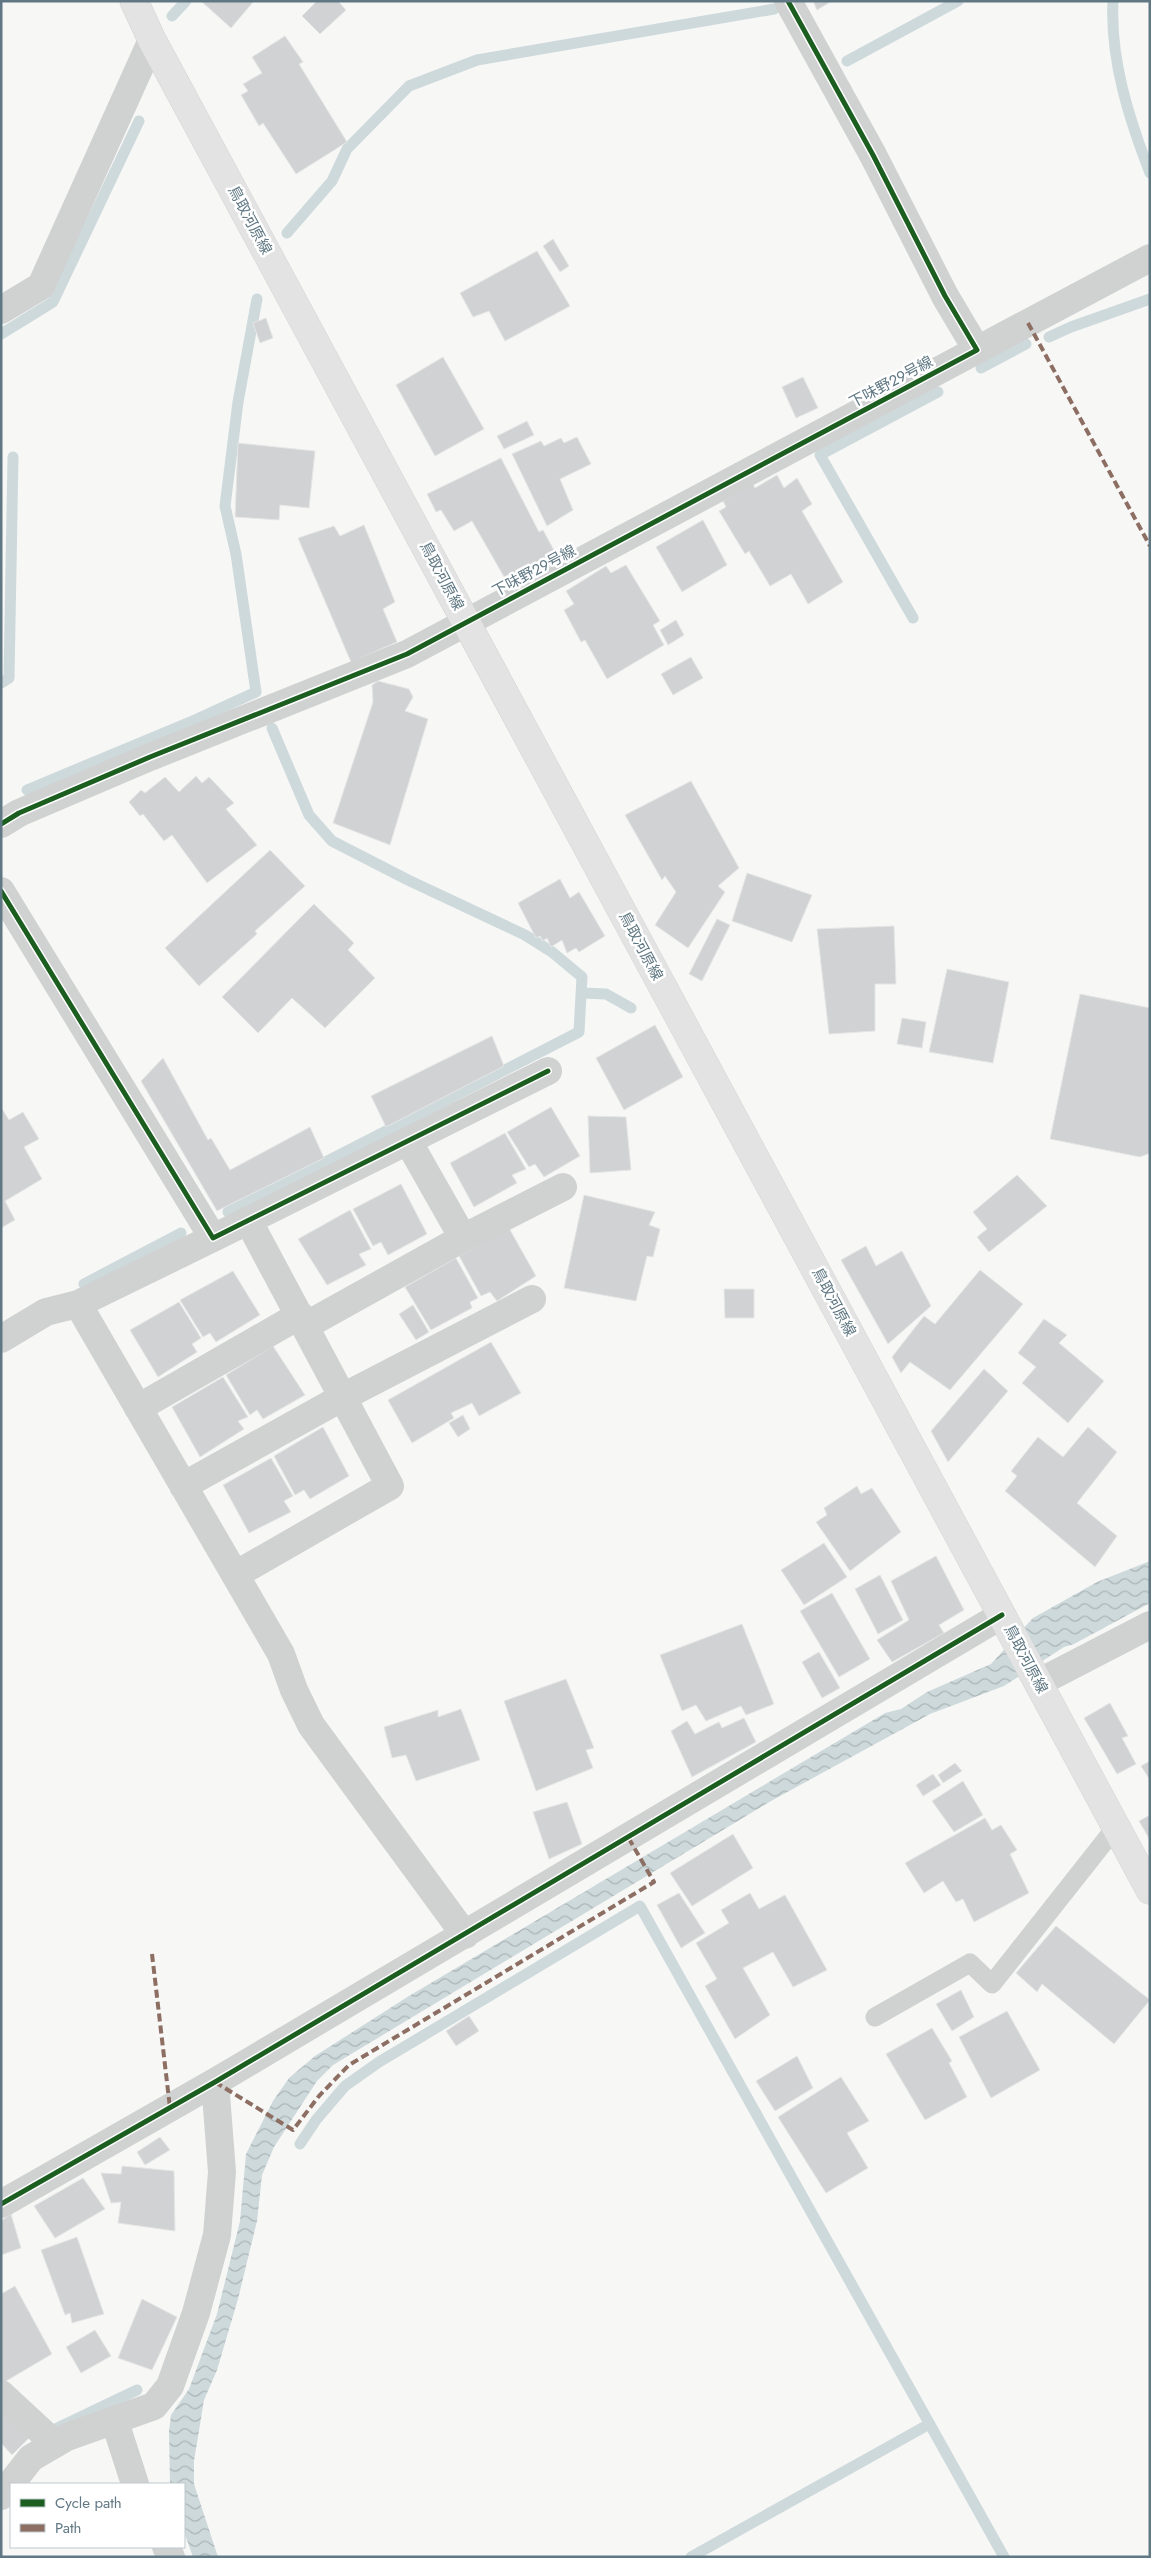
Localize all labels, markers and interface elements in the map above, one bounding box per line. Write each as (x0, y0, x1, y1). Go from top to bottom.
street label: 鳥取河原線 (223, 182, 277, 258)
street label: 下味野29号線 (845, 351, 937, 413)
street label: 鳥取河原線 (415, 538, 469, 614)
street label: 下味野29号線 (488, 540, 580, 602)
street label: 鳥取河原線 (614, 908, 668, 984)
street label: 鳥取河原線 (807, 1264, 861, 1340)
street label: 鳥取河原線 (999, 1621, 1053, 1697)
legend (10, 2483, 185, 2548)
text: Cycle path (55, 2492, 122, 2514)
text: Path (55, 2517, 81, 2539)

